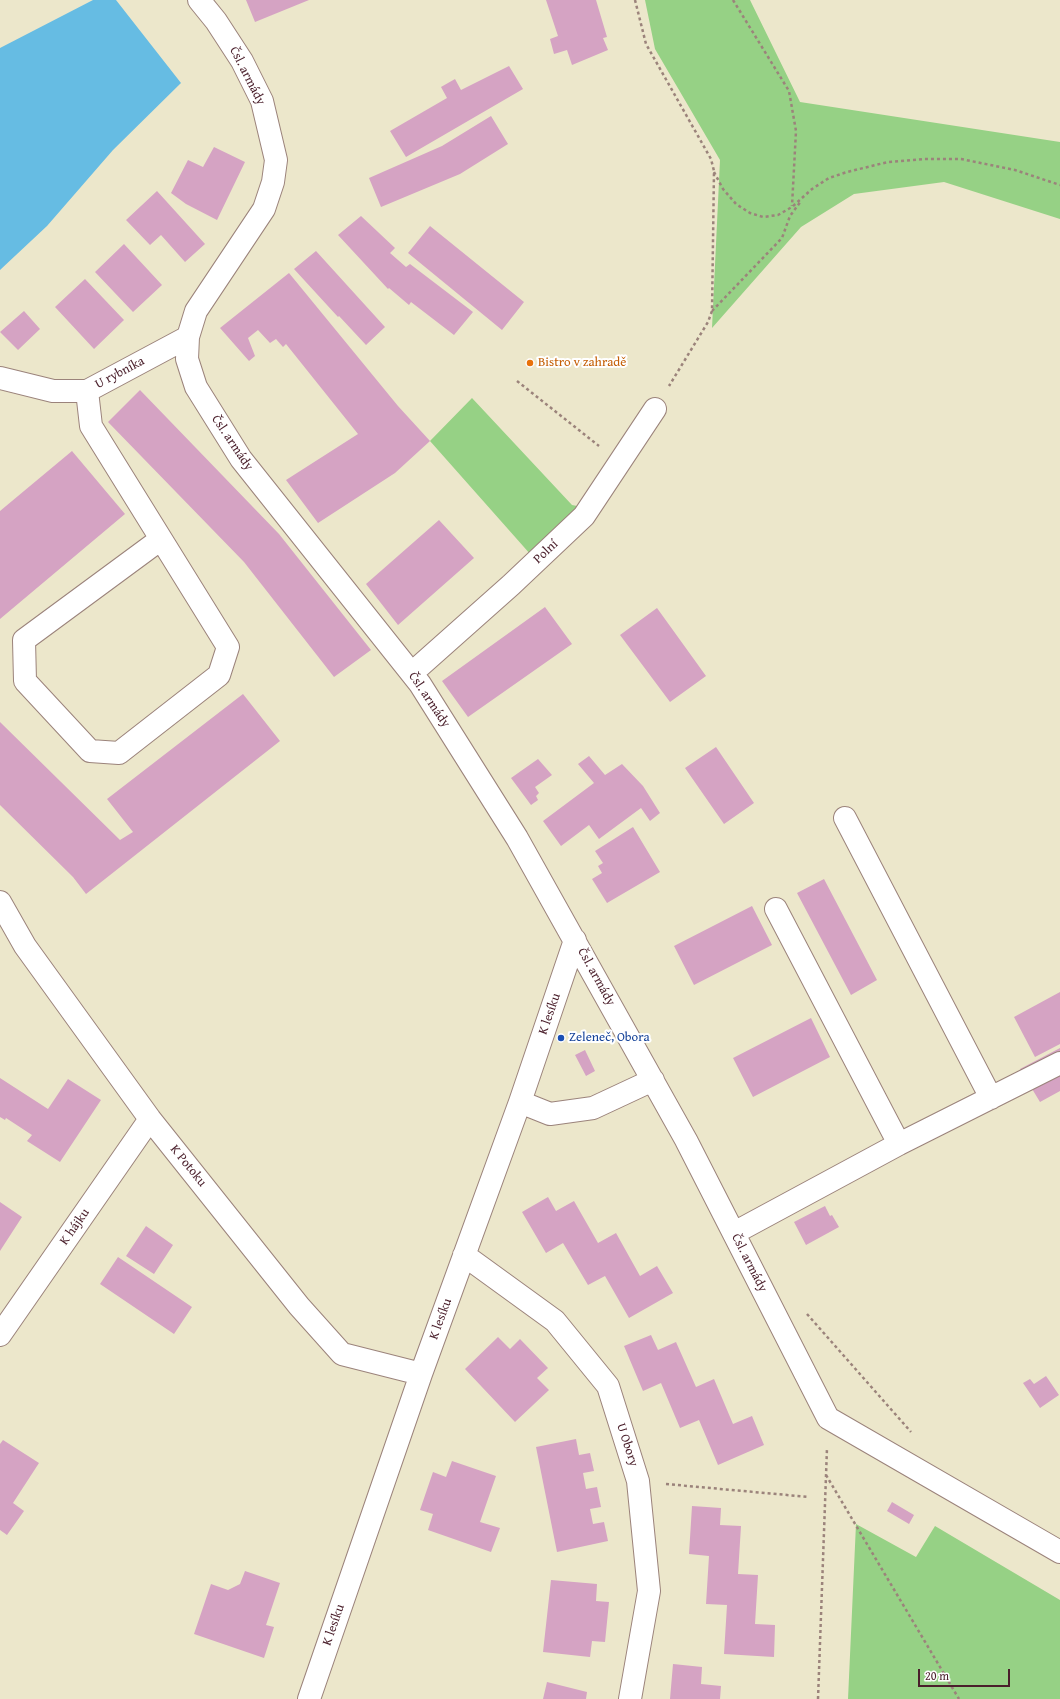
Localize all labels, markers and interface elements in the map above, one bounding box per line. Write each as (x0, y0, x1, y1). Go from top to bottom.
street label: Čsl. armády (226, 44, 268, 108)
street label: U rybníka (93, 354, 147, 392)
place label: Bistro v zahradě (538, 355, 626, 371)
marker: Bistro v zahradě (525, 358, 535, 368)
street label: Čsl. armády (208, 412, 256, 474)
street label: Polní (530, 537, 562, 567)
street label: Čsl. armády (405, 669, 453, 731)
street label: Čsl. armády (574, 945, 618, 1009)
street label: K lesíku (536, 991, 564, 1037)
place label: Zeleneč, Obora (569, 1030, 650, 1046)
marker: Zeleneč, Obora (556, 1033, 566, 1043)
street label: K Potoku (167, 1142, 209, 1190)
street label: K hájku (57, 1206, 93, 1248)
street label: Čsl. armády (728, 1231, 770, 1295)
street label: K lesíku (426, 1296, 456, 1342)
street label: U Obory (613, 1421, 641, 1469)
street label: K lesíku (320, 1602, 348, 1648)
scale bar (920, 1661, 1012, 1687)
text: 20 m (925, 1667, 949, 1684)

